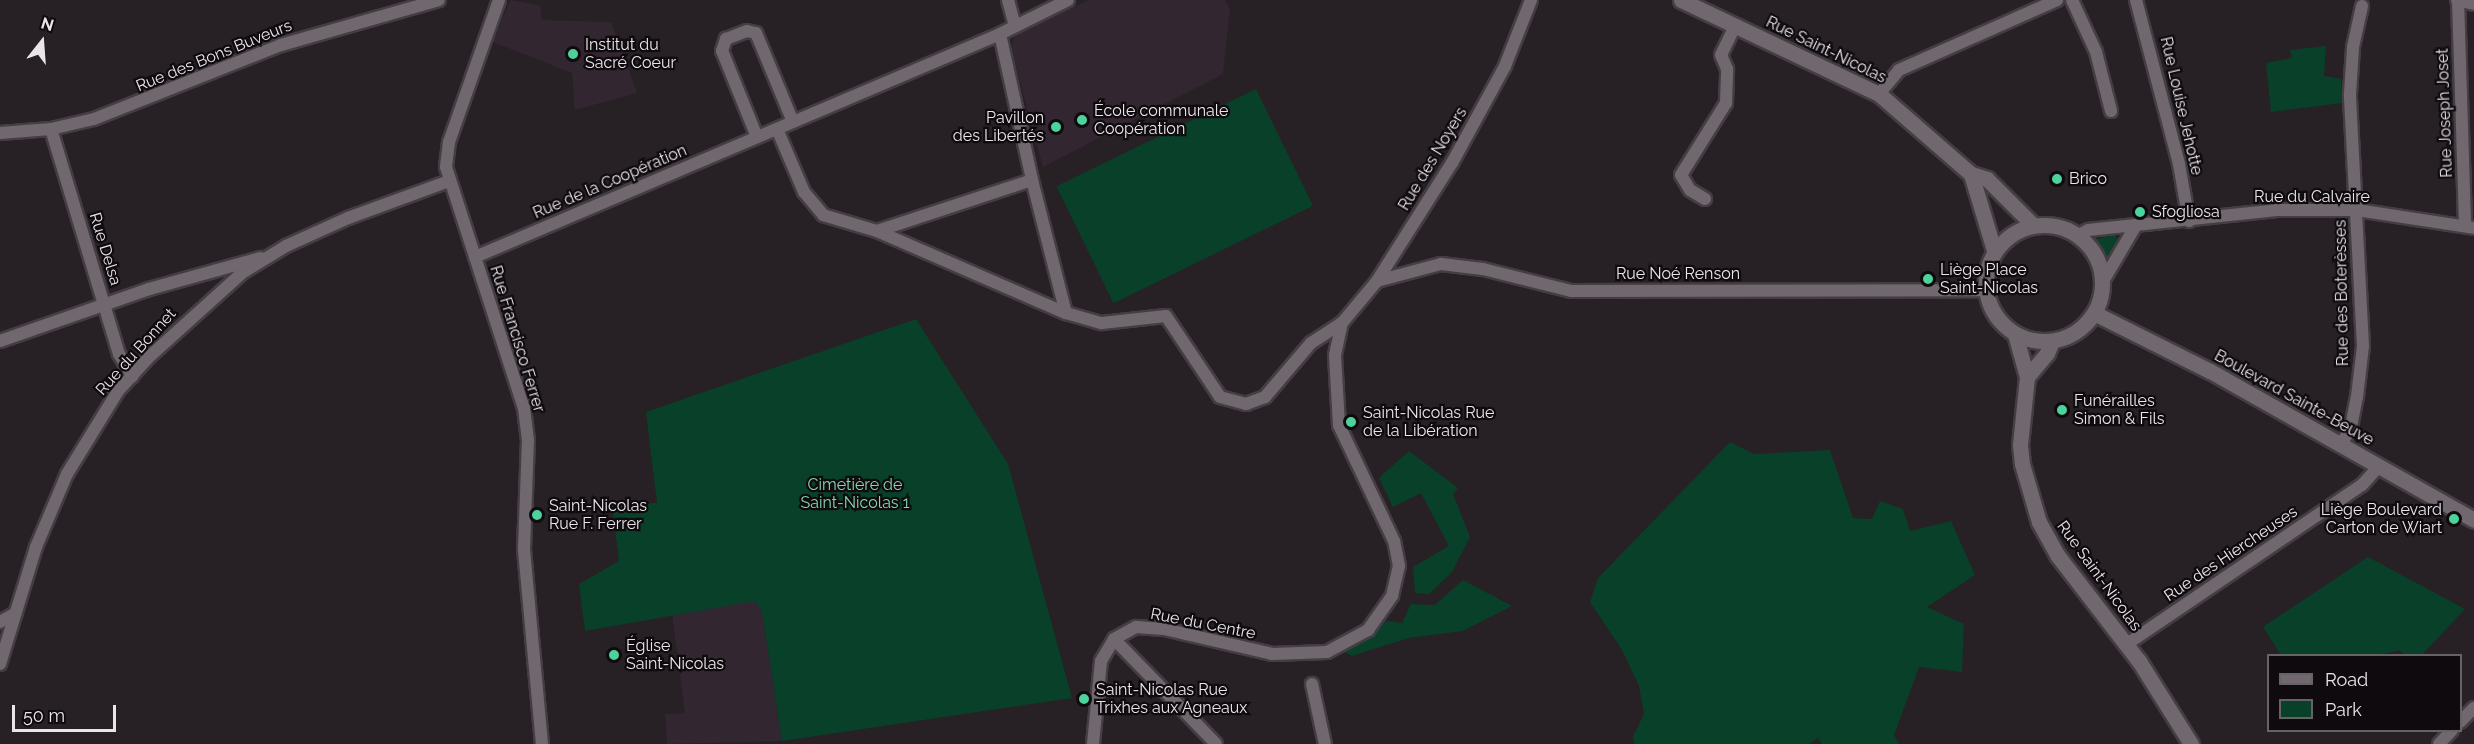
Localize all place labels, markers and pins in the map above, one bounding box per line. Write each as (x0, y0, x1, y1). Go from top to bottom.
place label: Institut du Sacré Coeur (585, 35, 676, 73)
marker: Institut du Sacré Coeur (566, 47, 580, 61)
place label: École communale Coopération (1094, 101, 1228, 139)
place label: Pavillon des Libertés (953, 108, 1044, 146)
marker: École communale Coopération (1075, 113, 1089, 127)
marker: Pavillon des Libertés (1049, 120, 1063, 134)
place label: Brico (2069, 169, 2107, 189)
marker: Brico (2050, 172, 2064, 186)
place label: Sfogliosa (2152, 202, 2220, 222)
marker: Sfogliosa (2133, 205, 2147, 219)
place label: Liège Place Saint-Nicolas (1940, 260, 2038, 298)
marker: Liège Place Saint-Nicolas (1921, 272, 1935, 286)
place label: Funérailles Simon & Fils (2074, 391, 2165, 429)
place label: Saint-Nicolas Rue de la Libération (1363, 403, 1494, 441)
marker: Funérailles Simon & Fils (2055, 403, 2069, 417)
marker: Saint-Nicolas Rue de la Libération (1344, 415, 1358, 429)
place label: Saint-Nicolas Rue F. Ferrer (549, 496, 647, 534)
place label: Liège Boulevard Carton de Wiart (2321, 500, 2442, 538)
marker: Saint-Nicolas Rue F. Ferrer (530, 508, 544, 522)
marker: Liège Boulevard Carton de Wiart (2447, 512, 2461, 526)
place label: Église Saint-Nicolas (626, 636, 724, 674)
marker: Église Saint-Nicolas (607, 648, 621, 662)
place label: Saint-Nicolas Rue Trixhes aux Agneaux (1096, 680, 1248, 718)
marker: Saint-Nicolas Rue Trixhes aux Agneaux (1077, 692, 1091, 706)

